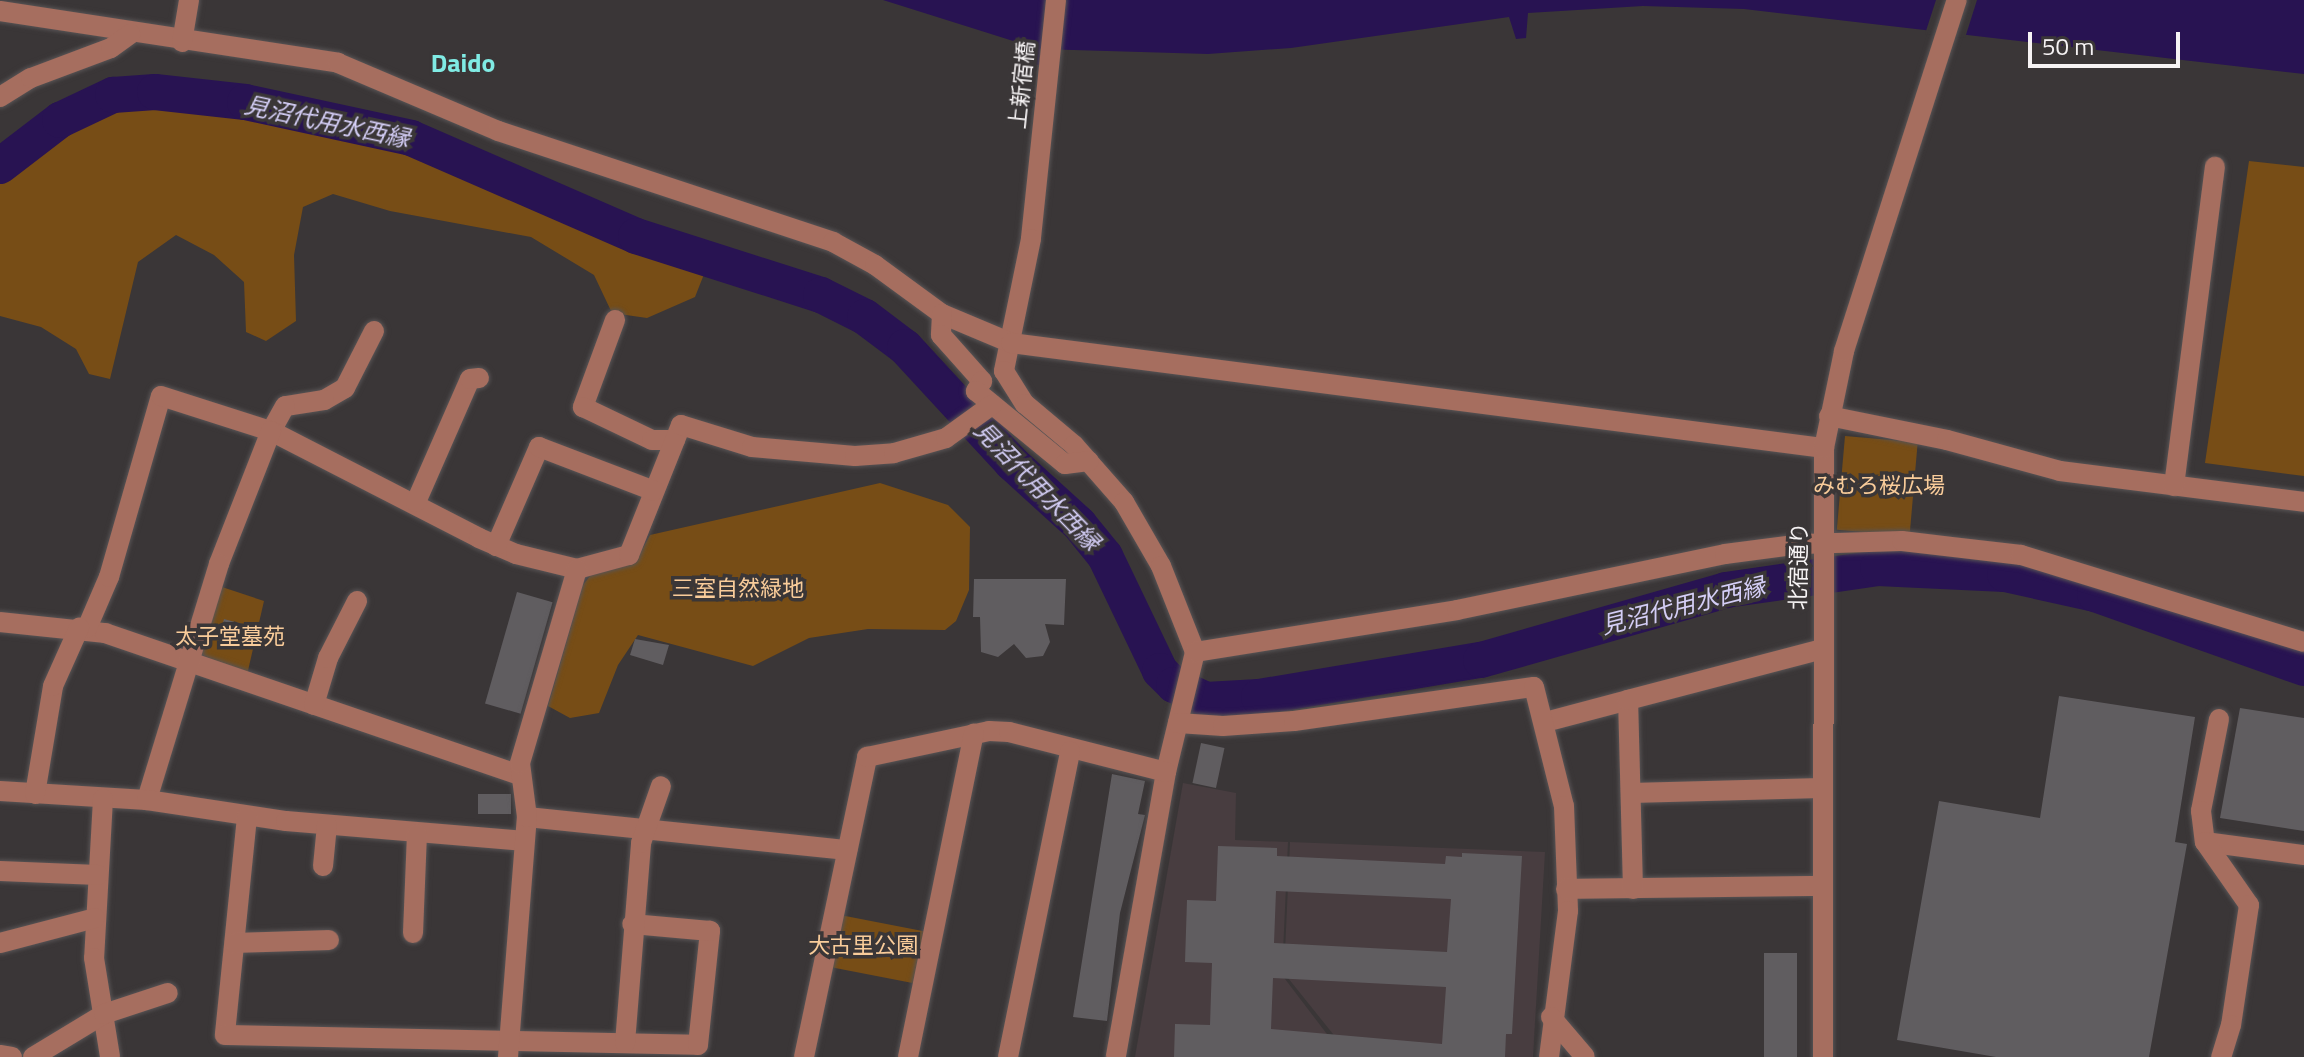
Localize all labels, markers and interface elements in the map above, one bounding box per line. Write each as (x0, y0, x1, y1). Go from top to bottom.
scale bar (2032, 16, 2184, 66)
text: 50 m (2042, 28, 2094, 64)
street label: 上新宿橋 (1004, 40, 1040, 130)
district label: Daido (431, 47, 495, 79)
water label: 見沼代用水西縁 (242, 90, 412, 154)
water label: 見沼代用水西縁 (968, 416, 1106, 556)
park label: みむろ桜広場 (1813, 473, 1945, 499)
street label: 北宿通り (1785, 522, 1813, 610)
water label: 見沼代用水西縁 (1598, 572, 1768, 640)
park label: 三室自然緑地 (672, 576, 804, 602)
park label: 太子堂墓苑 (175, 624, 285, 650)
park label: 大古里公園 (808, 933, 918, 959)

